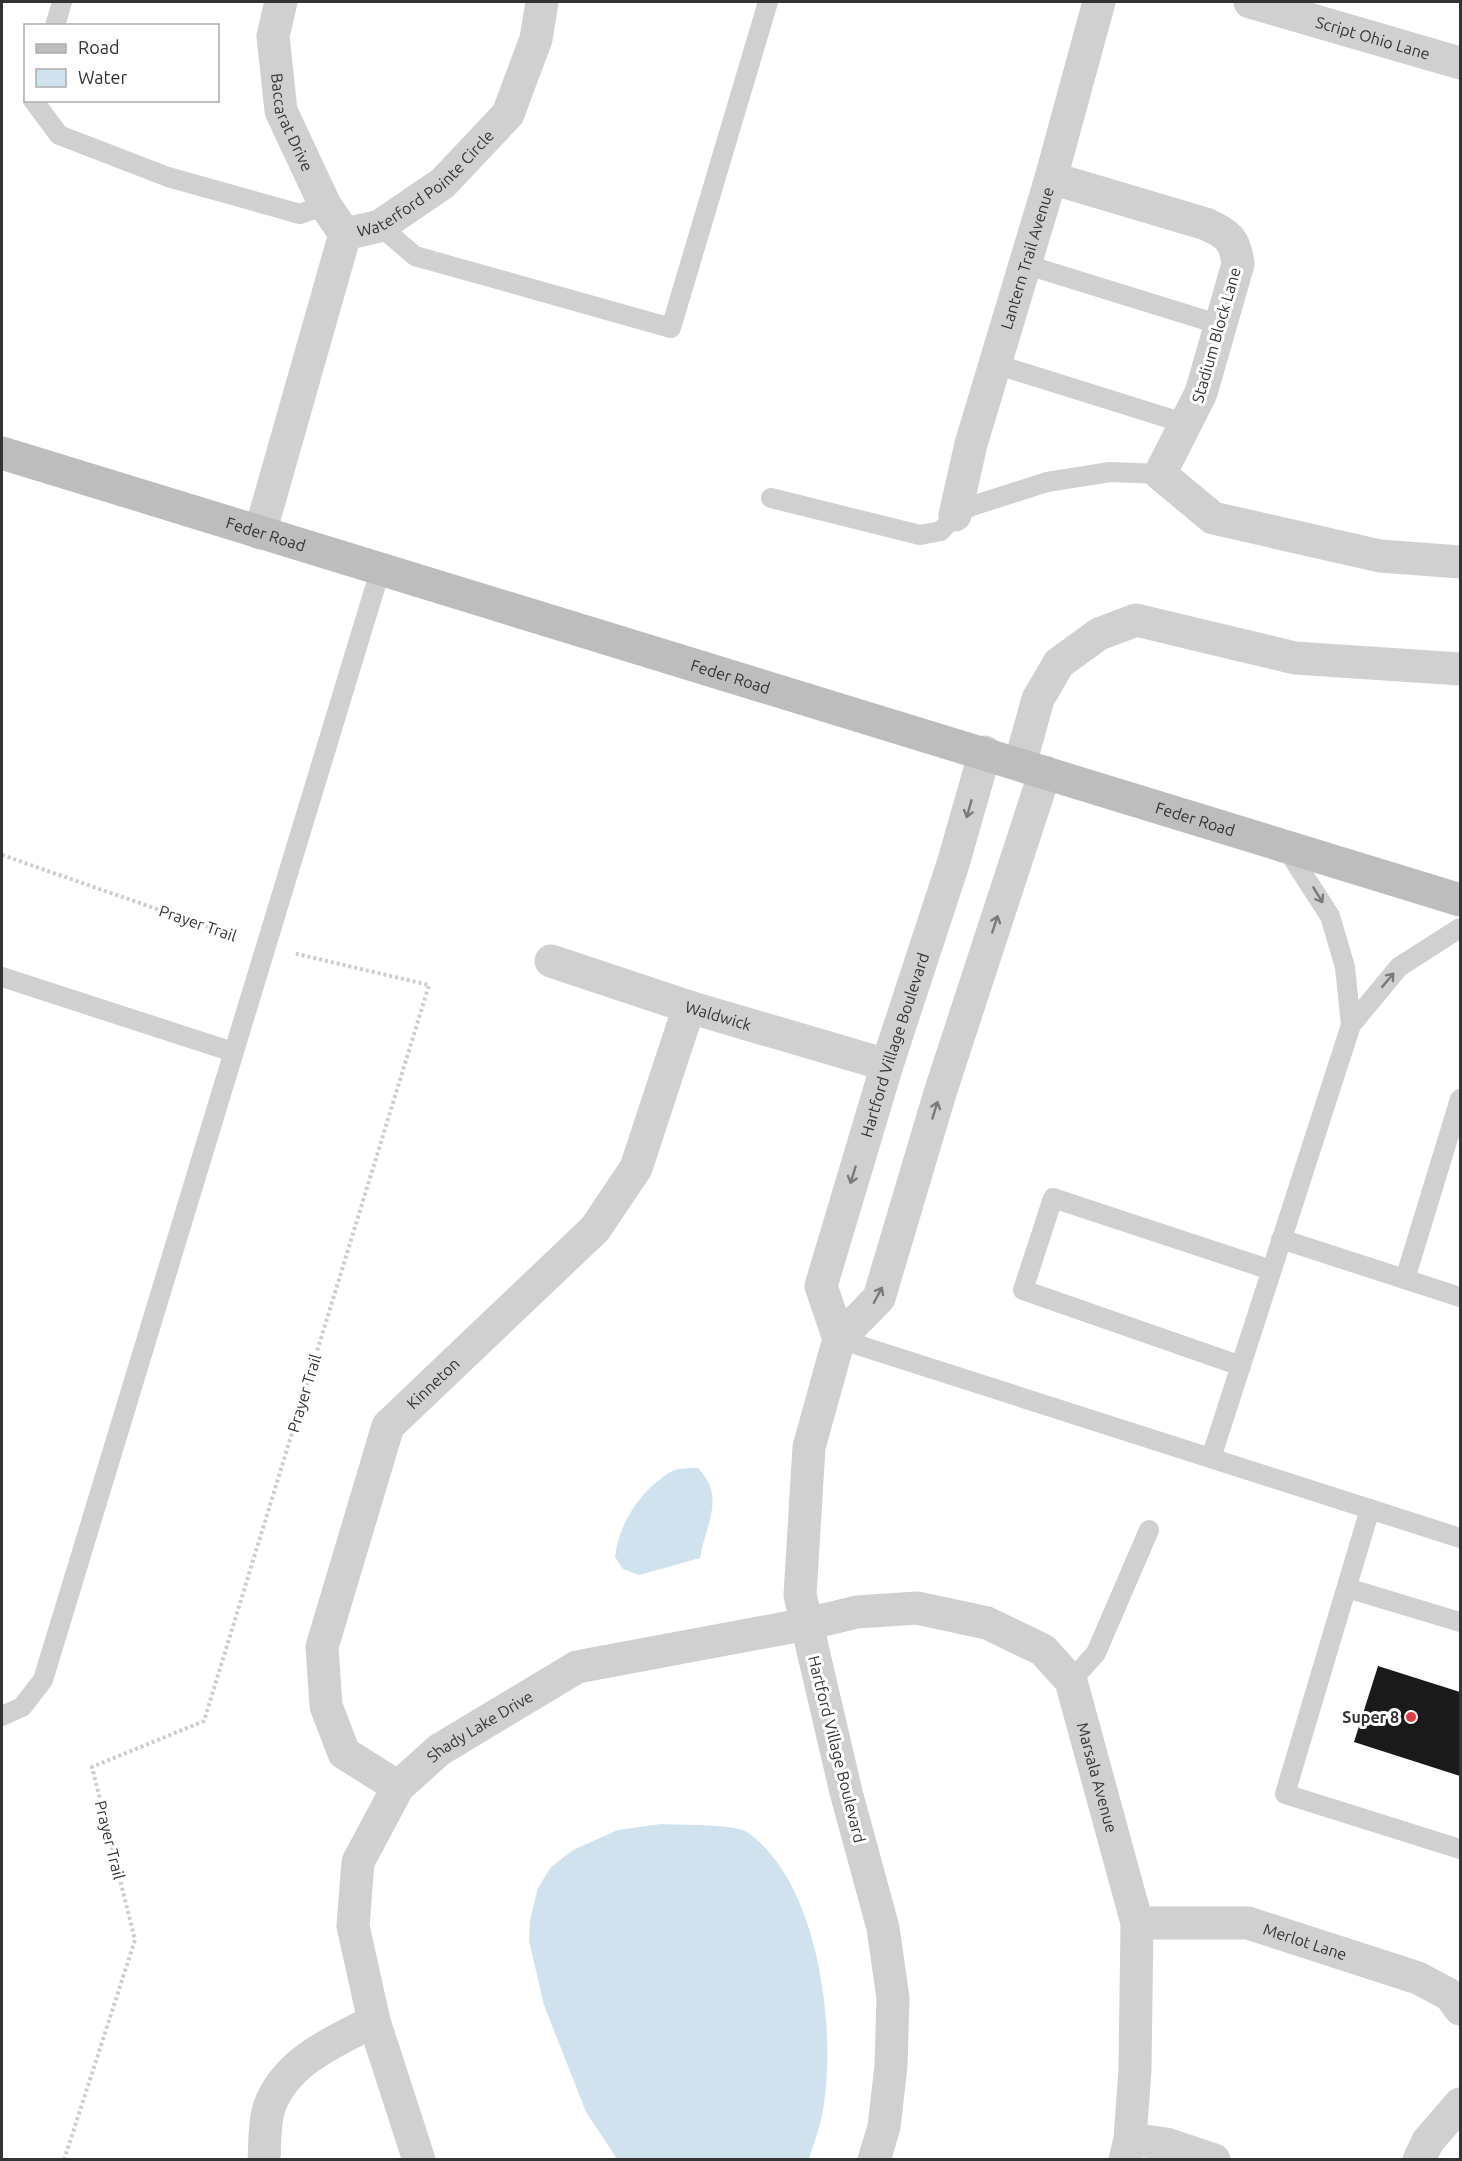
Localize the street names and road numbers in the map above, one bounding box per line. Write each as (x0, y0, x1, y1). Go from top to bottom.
street label: Script Ohio Lane (1314, 13, 1432, 63)
street label: Baccarat Drive (268, 72, 317, 174)
street label: Waterford Pointe Circle (355, 126, 497, 240)
street label: Lantern Trail Avenue (997, 185, 1057, 331)
street label: Stadium Block Lane (1188, 265, 1244, 405)
street label: Feder Road (224, 513, 308, 555)
street label: Feder Road (689, 656, 772, 697)
street label: Feder Road (1153, 798, 1237, 839)
street label: Prayer Trail (157, 901, 239, 945)
street label: Hartford Village Boulevard (857, 950, 932, 1139)
street label: Waldwick (683, 997, 754, 1034)
street label: Prayer Trail (284, 1352, 324, 1434)
street label: Kinneton (403, 1354, 463, 1412)
street label: Hartford Village Boulevard (805, 1654, 869, 1844)
street label: Shady Lake Drive (423, 1687, 536, 1766)
street label: Marsala Avenue (1074, 1720, 1121, 1835)
street label: Prayer Trail (91, 1799, 129, 1881)
street label: Merlot Lane (1261, 1920, 1349, 1963)

